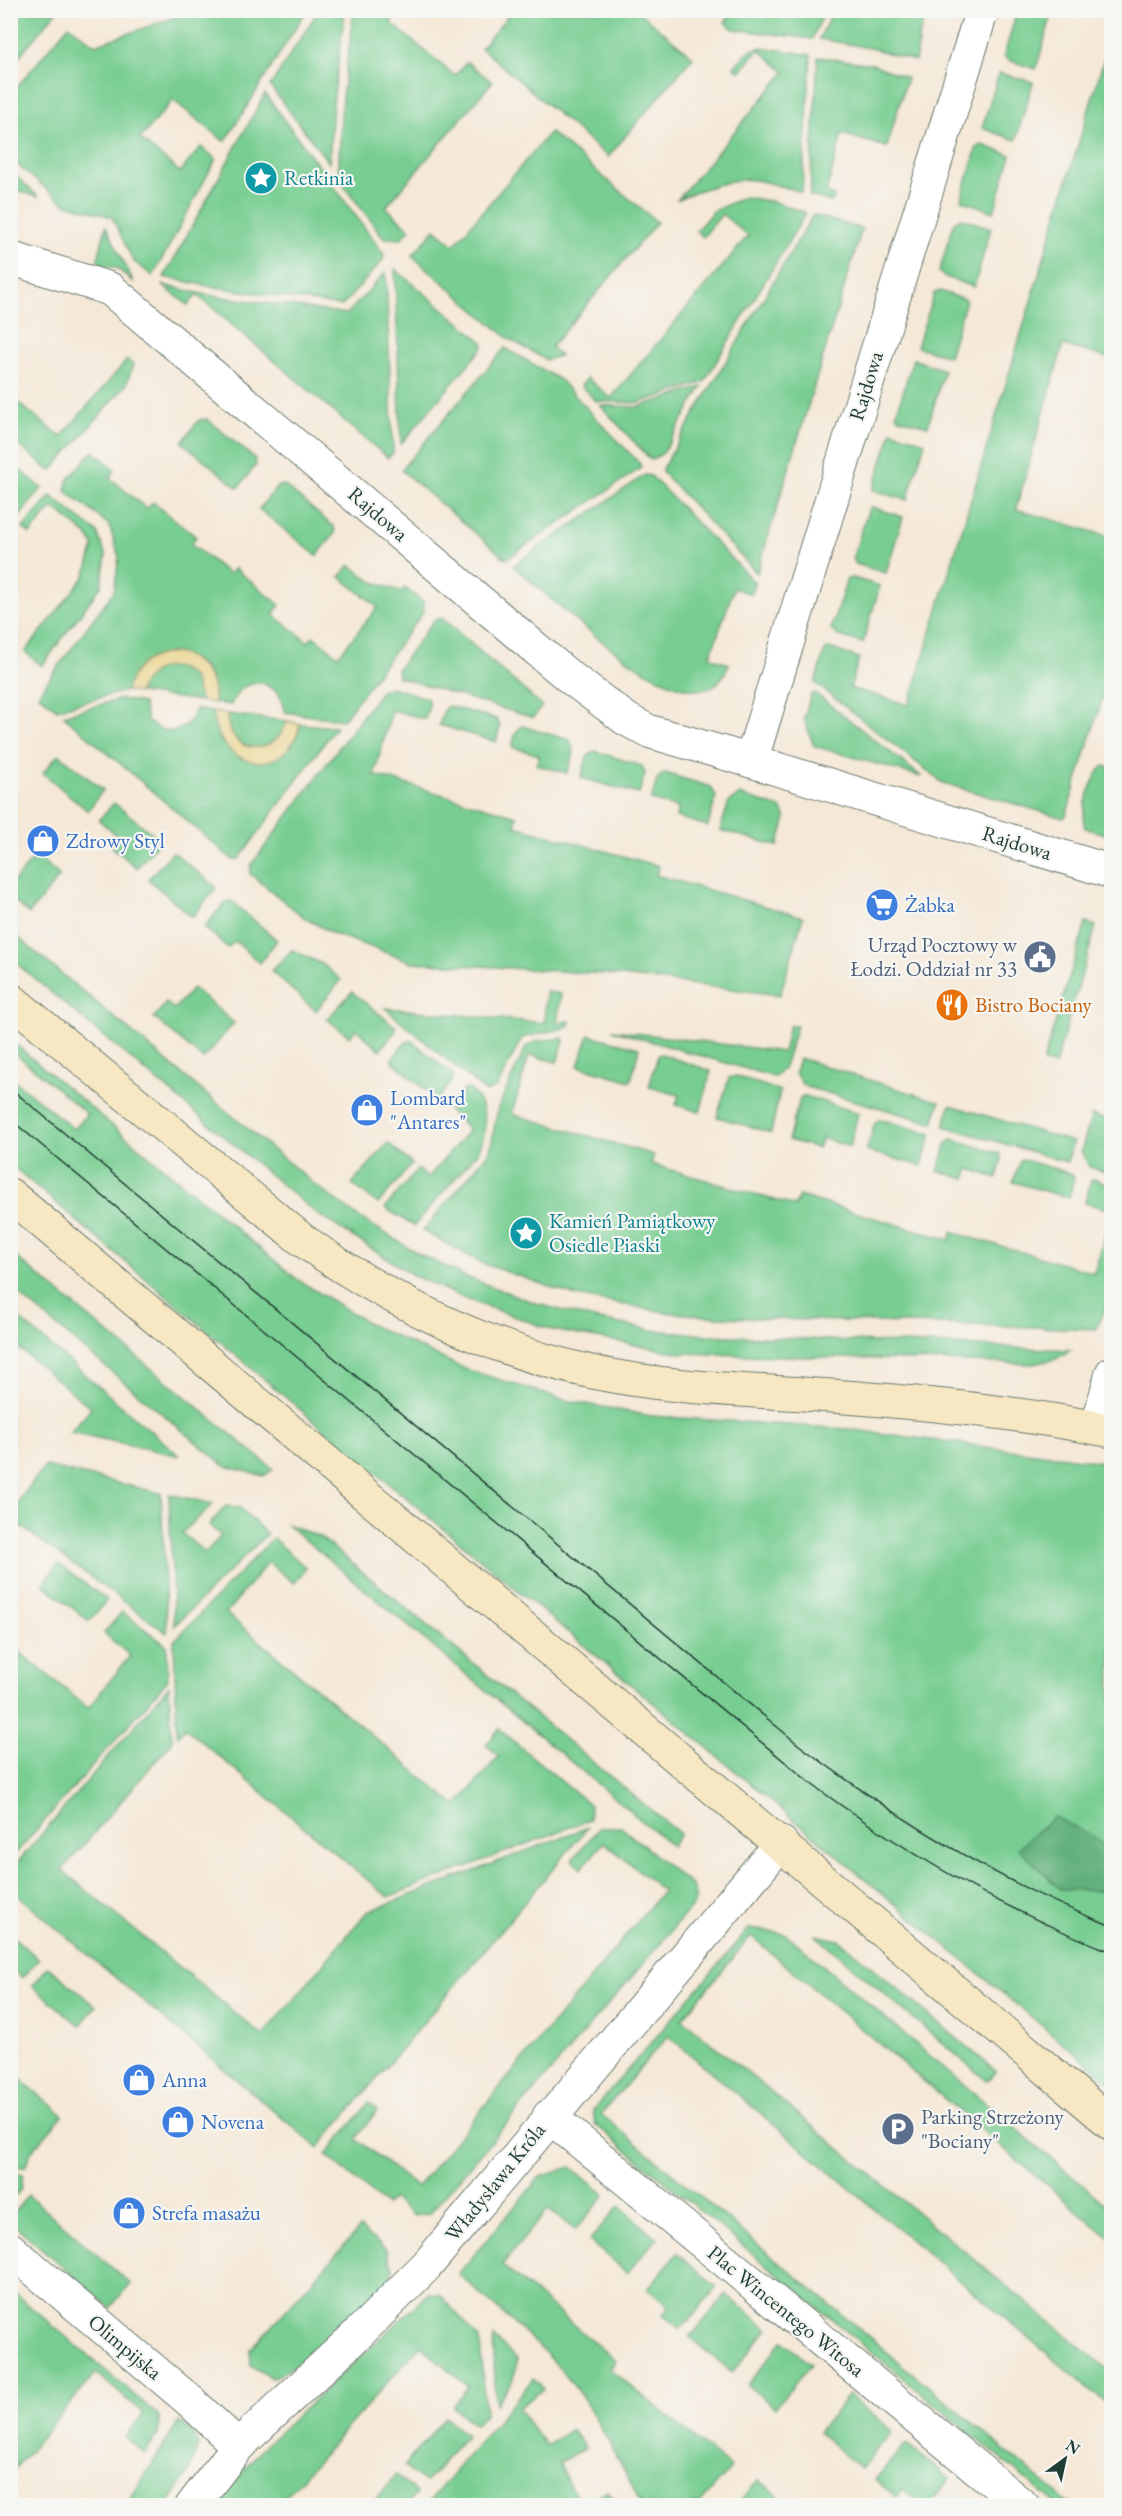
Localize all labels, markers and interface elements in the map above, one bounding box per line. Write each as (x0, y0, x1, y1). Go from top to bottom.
place icon: Retkinia (243, 160, 279, 196)
place label: Retkinia (284, 164, 354, 191)
street label: Rajdowa (842, 347, 889, 424)
street label: Rajdowa (343, 480, 414, 548)
street label: Rajdowa (979, 819, 1056, 866)
shop icon: Zdrowy Styl (25, 823, 61, 859)
place label: Zdrowy Styl (66, 827, 165, 854)
supermarket icon: Żabka (864, 887, 900, 923)
place label: Żabka (905, 891, 955, 918)
place label: Urząd Pocztowy w Łodzi. Oddział nr 33 (850, 931, 1018, 982)
public building icon: Urząd Pocztowy w Łodzi. Oddział nr 33 (1022, 939, 1058, 975)
restaurant icon: Bistro Bociany (934, 987, 970, 1023)
place label: Bistro Bociany (975, 991, 1092, 1018)
place label: Lombard "Antares" (390, 1084, 466, 1135)
shop icon: Lombard "Antares" (349, 1092, 385, 1128)
place label: Kamień Pamiątkowy Osiedle Piaski (549, 1207, 716, 1258)
place icon: Kamień Pamiątkowy Osiedle Piaski (508, 1215, 544, 1251)
shop icon: Anna (121, 2062, 157, 2098)
place label: Anna (161, 2066, 208, 2093)
place label: Parking Strzeżony "Bociany" (921, 2103, 1064, 2154)
shop icon: Novena (160, 2104, 196, 2140)
place label: Novena (201, 2108, 265, 2135)
parking icon: Parking Strzeżony "Bociany" (880, 2111, 916, 2147)
street label: Władysława Króla (438, 2116, 551, 2247)
shop icon: Strefa masażu (111, 2195, 147, 2231)
place label: Strefa masażu (152, 2199, 261, 2226)
street label: Plac Wincentego Witosa (702, 2239, 871, 2383)
street label: Olimpijska (83, 2308, 168, 2386)
north arrow (1035, 2429, 1095, 2489)
text: N (1062, 2435, 1084, 2459)

